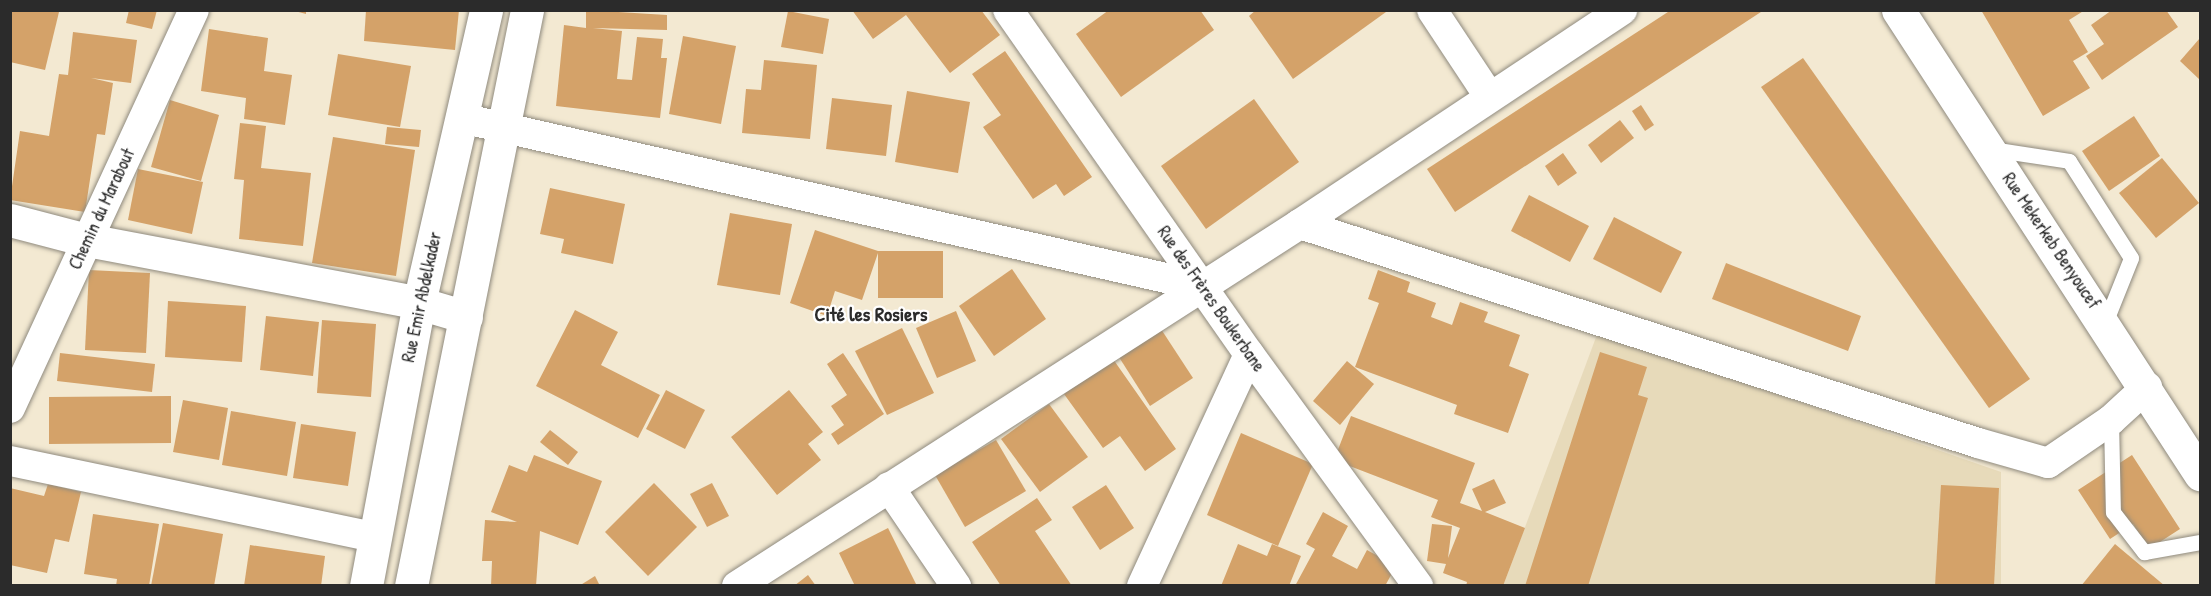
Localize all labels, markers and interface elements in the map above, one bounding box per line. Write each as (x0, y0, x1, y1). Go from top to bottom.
street label: Chemin du Marabout (64, 145, 140, 273)
street label: Rue Mekerkeb Benyoucef (1997, 169, 2105, 313)
street label: Rue des Frères Boukerbane (1153, 222, 1269, 376)
street label: Rue Emir Abdelkader (398, 230, 446, 364)
district label: Cité les Rosiers (814, 301, 928, 325)

